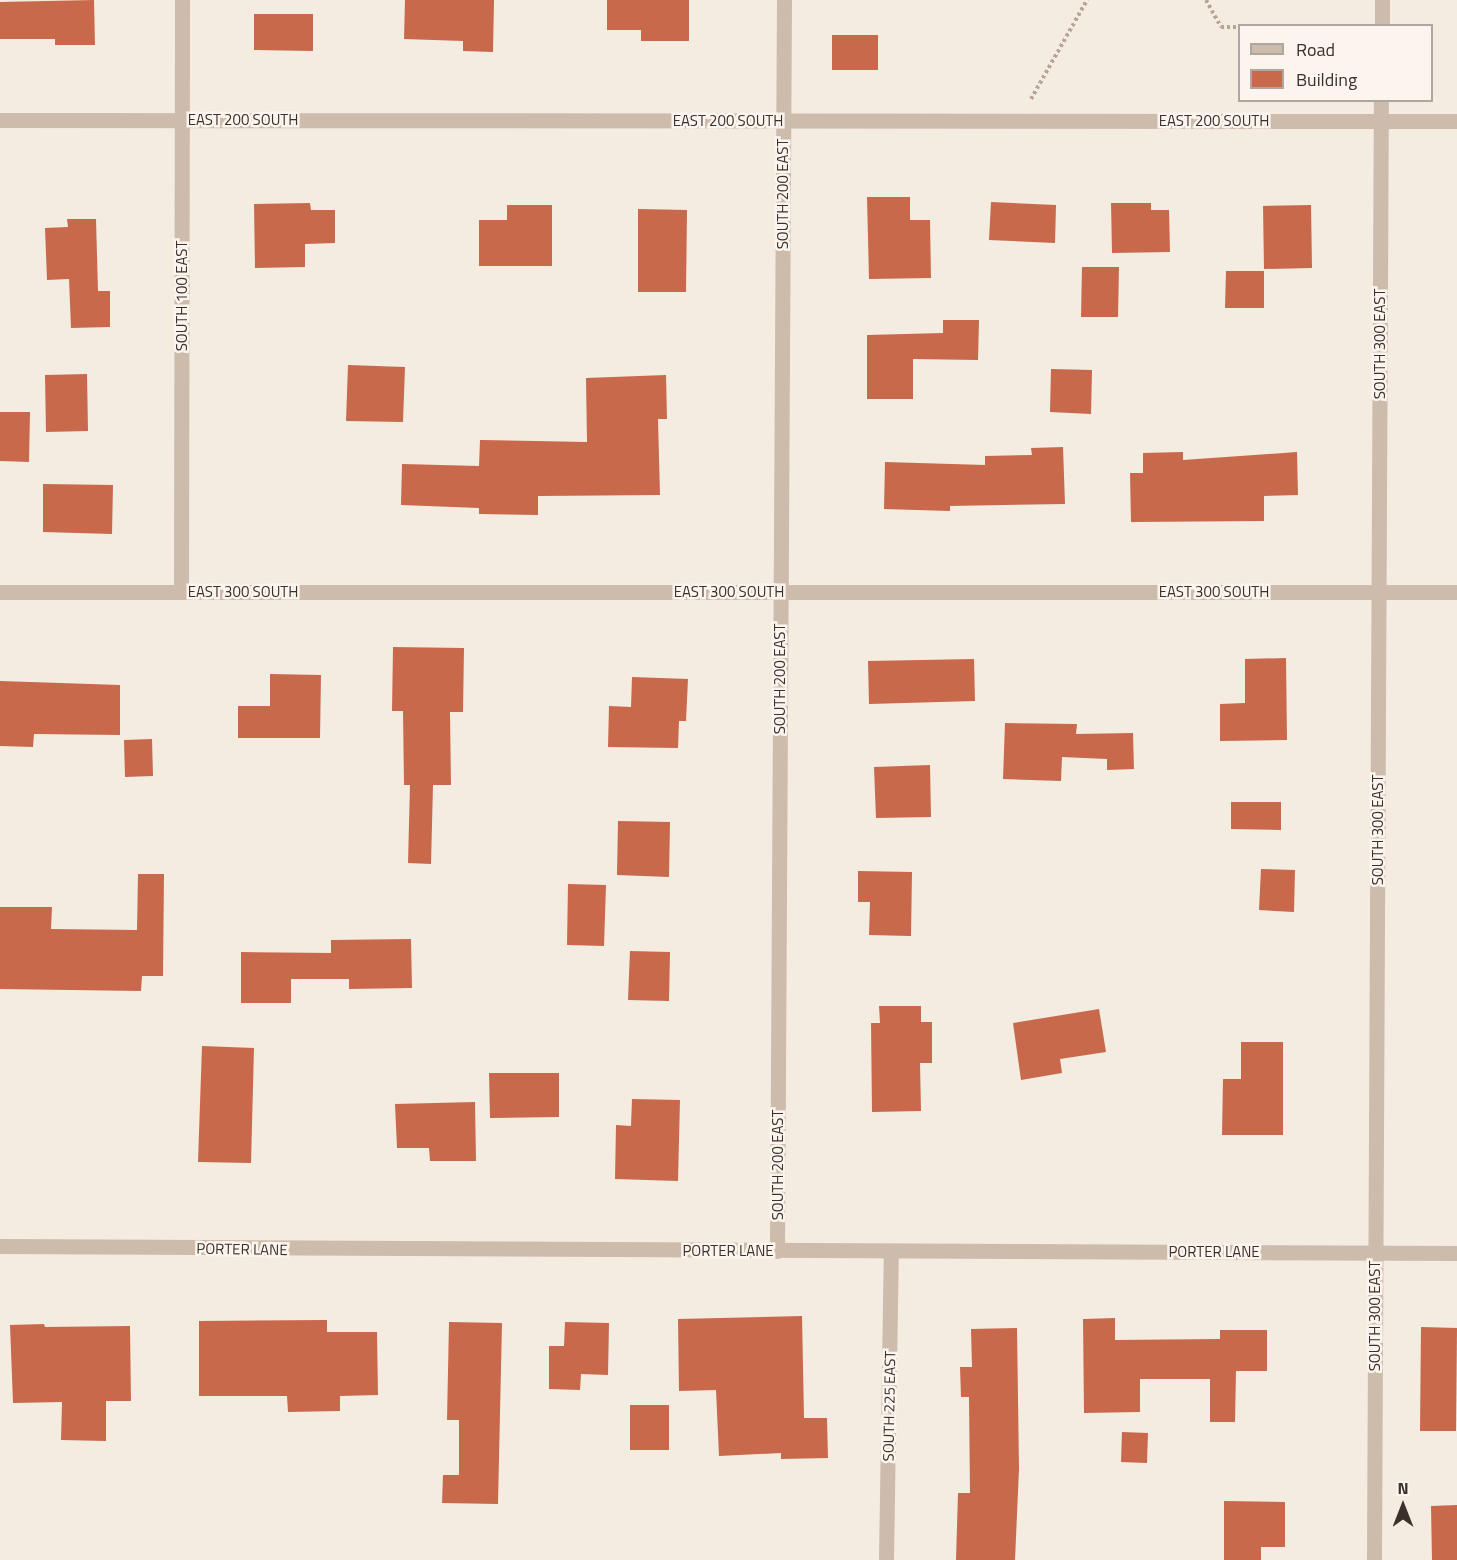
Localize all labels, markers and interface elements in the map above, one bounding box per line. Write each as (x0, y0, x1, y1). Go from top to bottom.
legend (1238, 24, 1433, 102)
text: Road (1296, 36, 1335, 63)
text: Building (1296, 66, 1357, 93)
street label: EAST 200 SOUTH (188, 111, 298, 129)
street label: EAST 200 SOUTH (673, 112, 783, 130)
street label: EAST 200 SOUTH (1159, 112, 1269, 130)
street label: SOUTH 200 EAST (774, 139, 792, 249)
street label: SOUTH 100 EAST (173, 241, 191, 351)
street label: SOUTH 300 EAST (1371, 289, 1389, 399)
street label: EAST 300 SOUTH (188, 583, 298, 601)
street label: EAST 300 SOUTH (674, 583, 784, 601)
street label: EAST 300 SOUTH (1159, 583, 1269, 601)
street label: SOUTH 200 EAST (771, 624, 789, 734)
street label: SOUTH 300 EAST (1369, 775, 1387, 885)
street label: SOUTH 200 EAST (769, 1110, 787, 1220)
street label: PORTER LANE (196, 1239, 288, 1259)
street label: PORTER LANE (682, 1242, 774, 1260)
street label: PORTER LANE (1168, 1243, 1260, 1261)
street label: SOUTH 300 EAST (1366, 1261, 1384, 1371)
street label: SOUTH 225 EAST (879, 1351, 899, 1461)
north arrow (1373, 1476, 1433, 1536)
text: N (1397, 1476, 1409, 1500)

